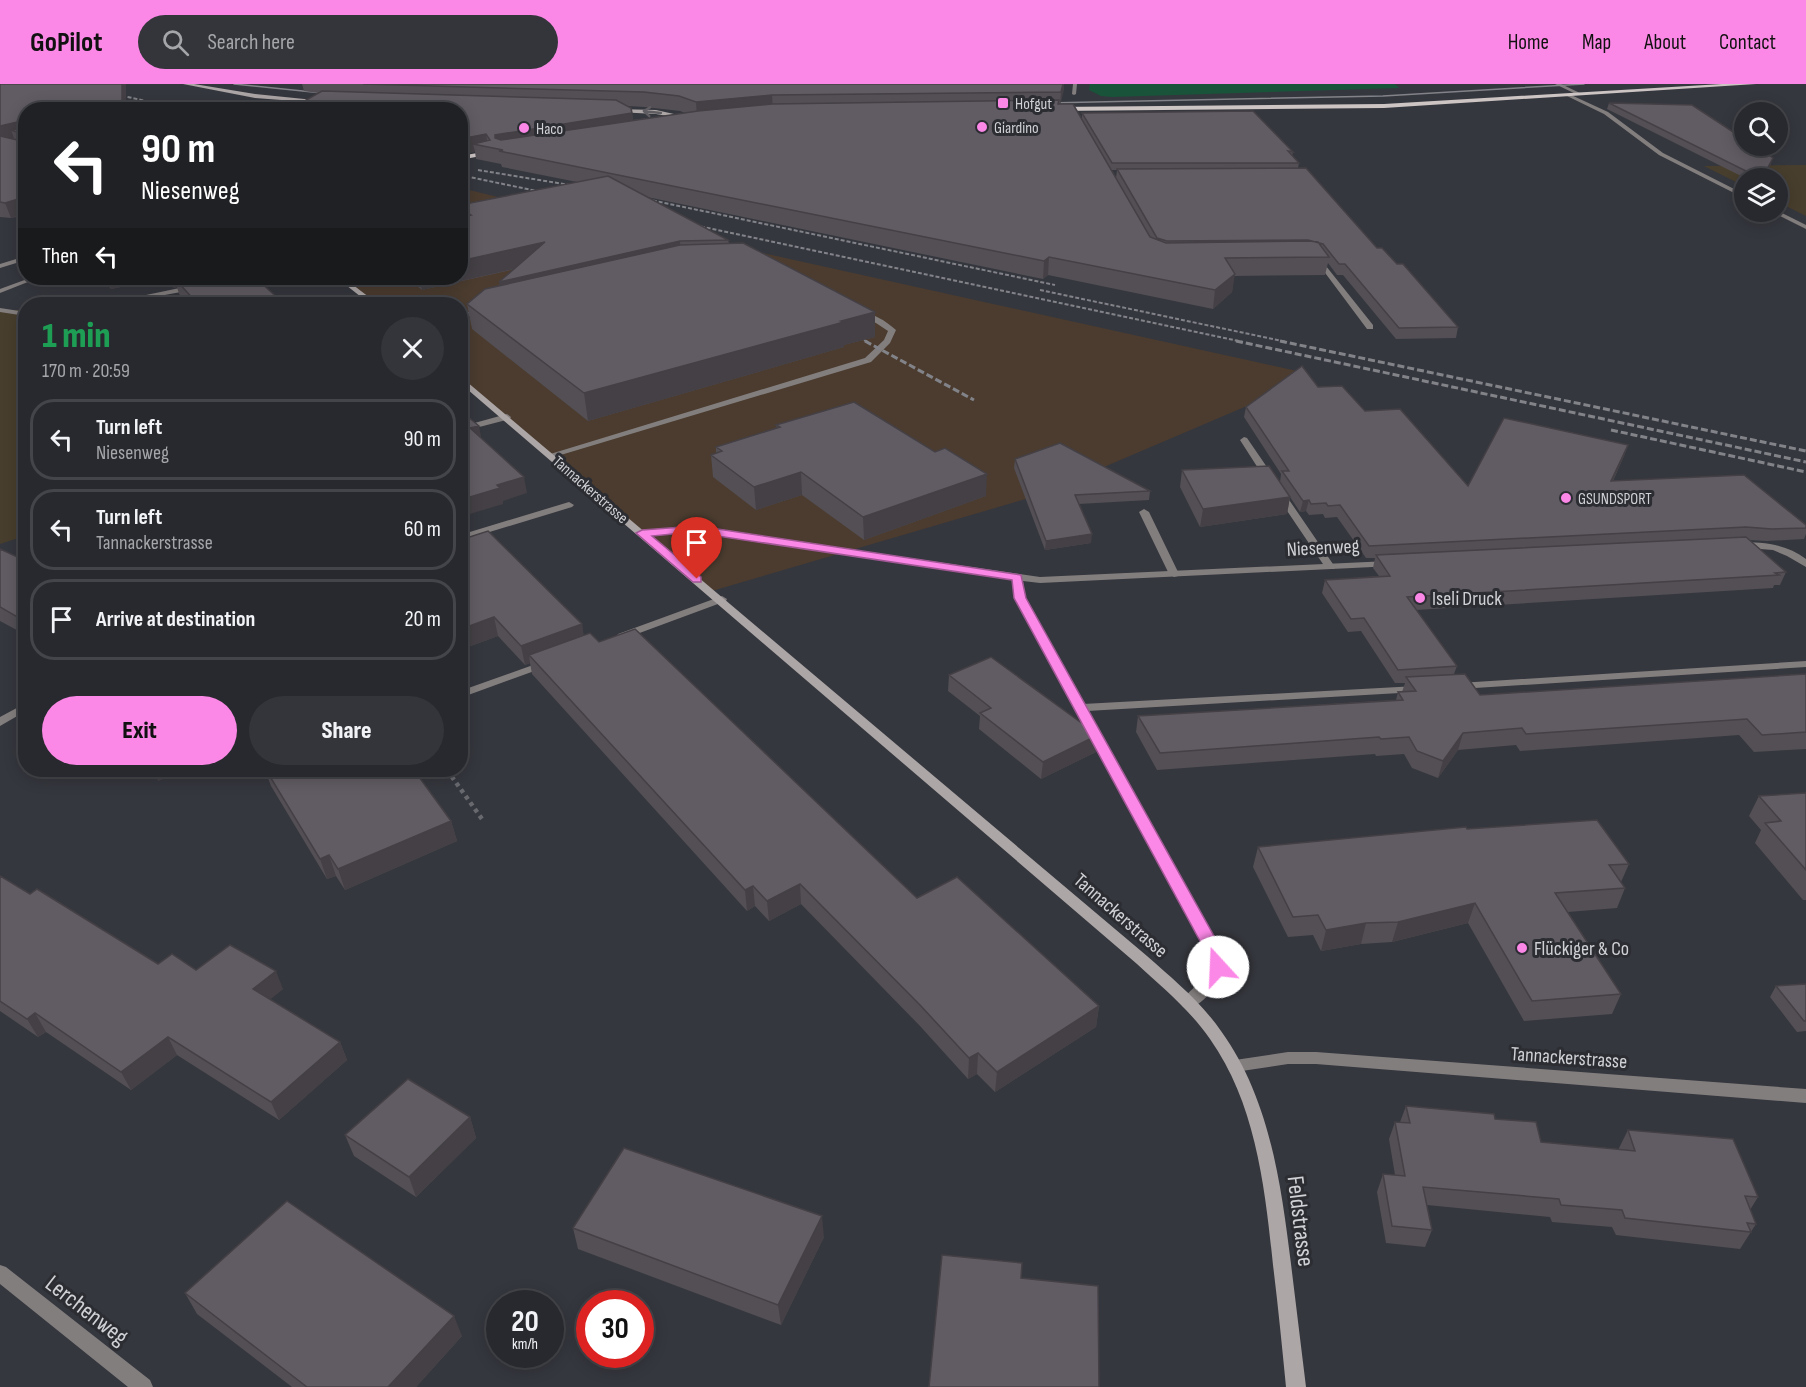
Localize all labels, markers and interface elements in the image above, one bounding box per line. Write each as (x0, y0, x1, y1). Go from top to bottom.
search box (138, 15, 558, 69)
text: GoPilot (30, 26, 102, 59)
icon: search (159, 26, 192, 59)
text: Search here (207, 29, 295, 56)
text: Home (1508, 30, 1549, 55)
text: Map (1582, 30, 1611, 55)
text: About (1644, 30, 1686, 55)
text: Contact (1719, 30, 1776, 55)
place label: Hofgut (1015, 95, 1052, 114)
marker: Hofgut (996, 96, 1010, 110)
map controls (1734, 102, 1788, 222)
button: search (1734, 102, 1788, 156)
one-way arrow (642, 106, 662, 117)
place label: Giardino (994, 119, 1039, 138)
place label: Haco (536, 120, 563, 139)
marker: Giardino (975, 120, 989, 134)
marker: Haco (517, 121, 531, 135)
text: 90 m (141, 124, 215, 175)
icon: left (42, 126, 120, 204)
button: layers (1734, 168, 1788, 222)
text: Niesenweg (141, 175, 239, 207)
icon: left (90, 240, 123, 273)
text: Then (42, 243, 78, 270)
text: 1 min (42, 315, 110, 358)
button: close (381, 317, 444, 380)
text: 170 m · 20:59 (42, 359, 130, 383)
text: Turn left (96, 414, 162, 441)
icon: left (45, 423, 78, 456)
text: 90 m (404, 426, 441, 453)
text: Niesenweg (96, 441, 169, 465)
street label: Tannackerstrasse (549, 452, 631, 528)
place label: GSUNDSPORT (1578, 490, 1652, 509)
marker: GSUNDSPORT (1559, 491, 1573, 505)
text: Turn left (96, 504, 162, 531)
icon: left (45, 513, 78, 546)
text: 60 m (404, 516, 441, 543)
pin (671, 517, 722, 579)
icon: arrive (680, 526, 713, 559)
text: Tannackerstrasse (96, 531, 213, 555)
street label: Niesenweg (1286, 534, 1360, 562)
place label: Iseli Druck (1432, 587, 1502, 611)
marker: Iseli Druck (1413, 591, 1427, 605)
icon: arrive (45, 603, 78, 636)
text: Arrive at destination (96, 606, 255, 633)
text: 20 m (405, 606, 441, 633)
button: Exit (42, 696, 237, 765)
button: Share (249, 696, 444, 765)
street label: Tannackerstrasse (1068, 868, 1172, 963)
position arrow (1186, 935, 1250, 999)
place label: Flückiger & Co (1534, 937, 1629, 961)
marker: Flückiger & Co (1515, 941, 1529, 955)
street label: Tannackerstrasse (1510, 1042, 1628, 1074)
street label: Feldstrasse (1281, 1174, 1320, 1268)
street label: Lerchenweg (39, 1269, 134, 1352)
speed limit sign: 30 (576, 1290, 654, 1368)
text: 20 (511, 1304, 539, 1340)
text: km/h (512, 1335, 538, 1354)

